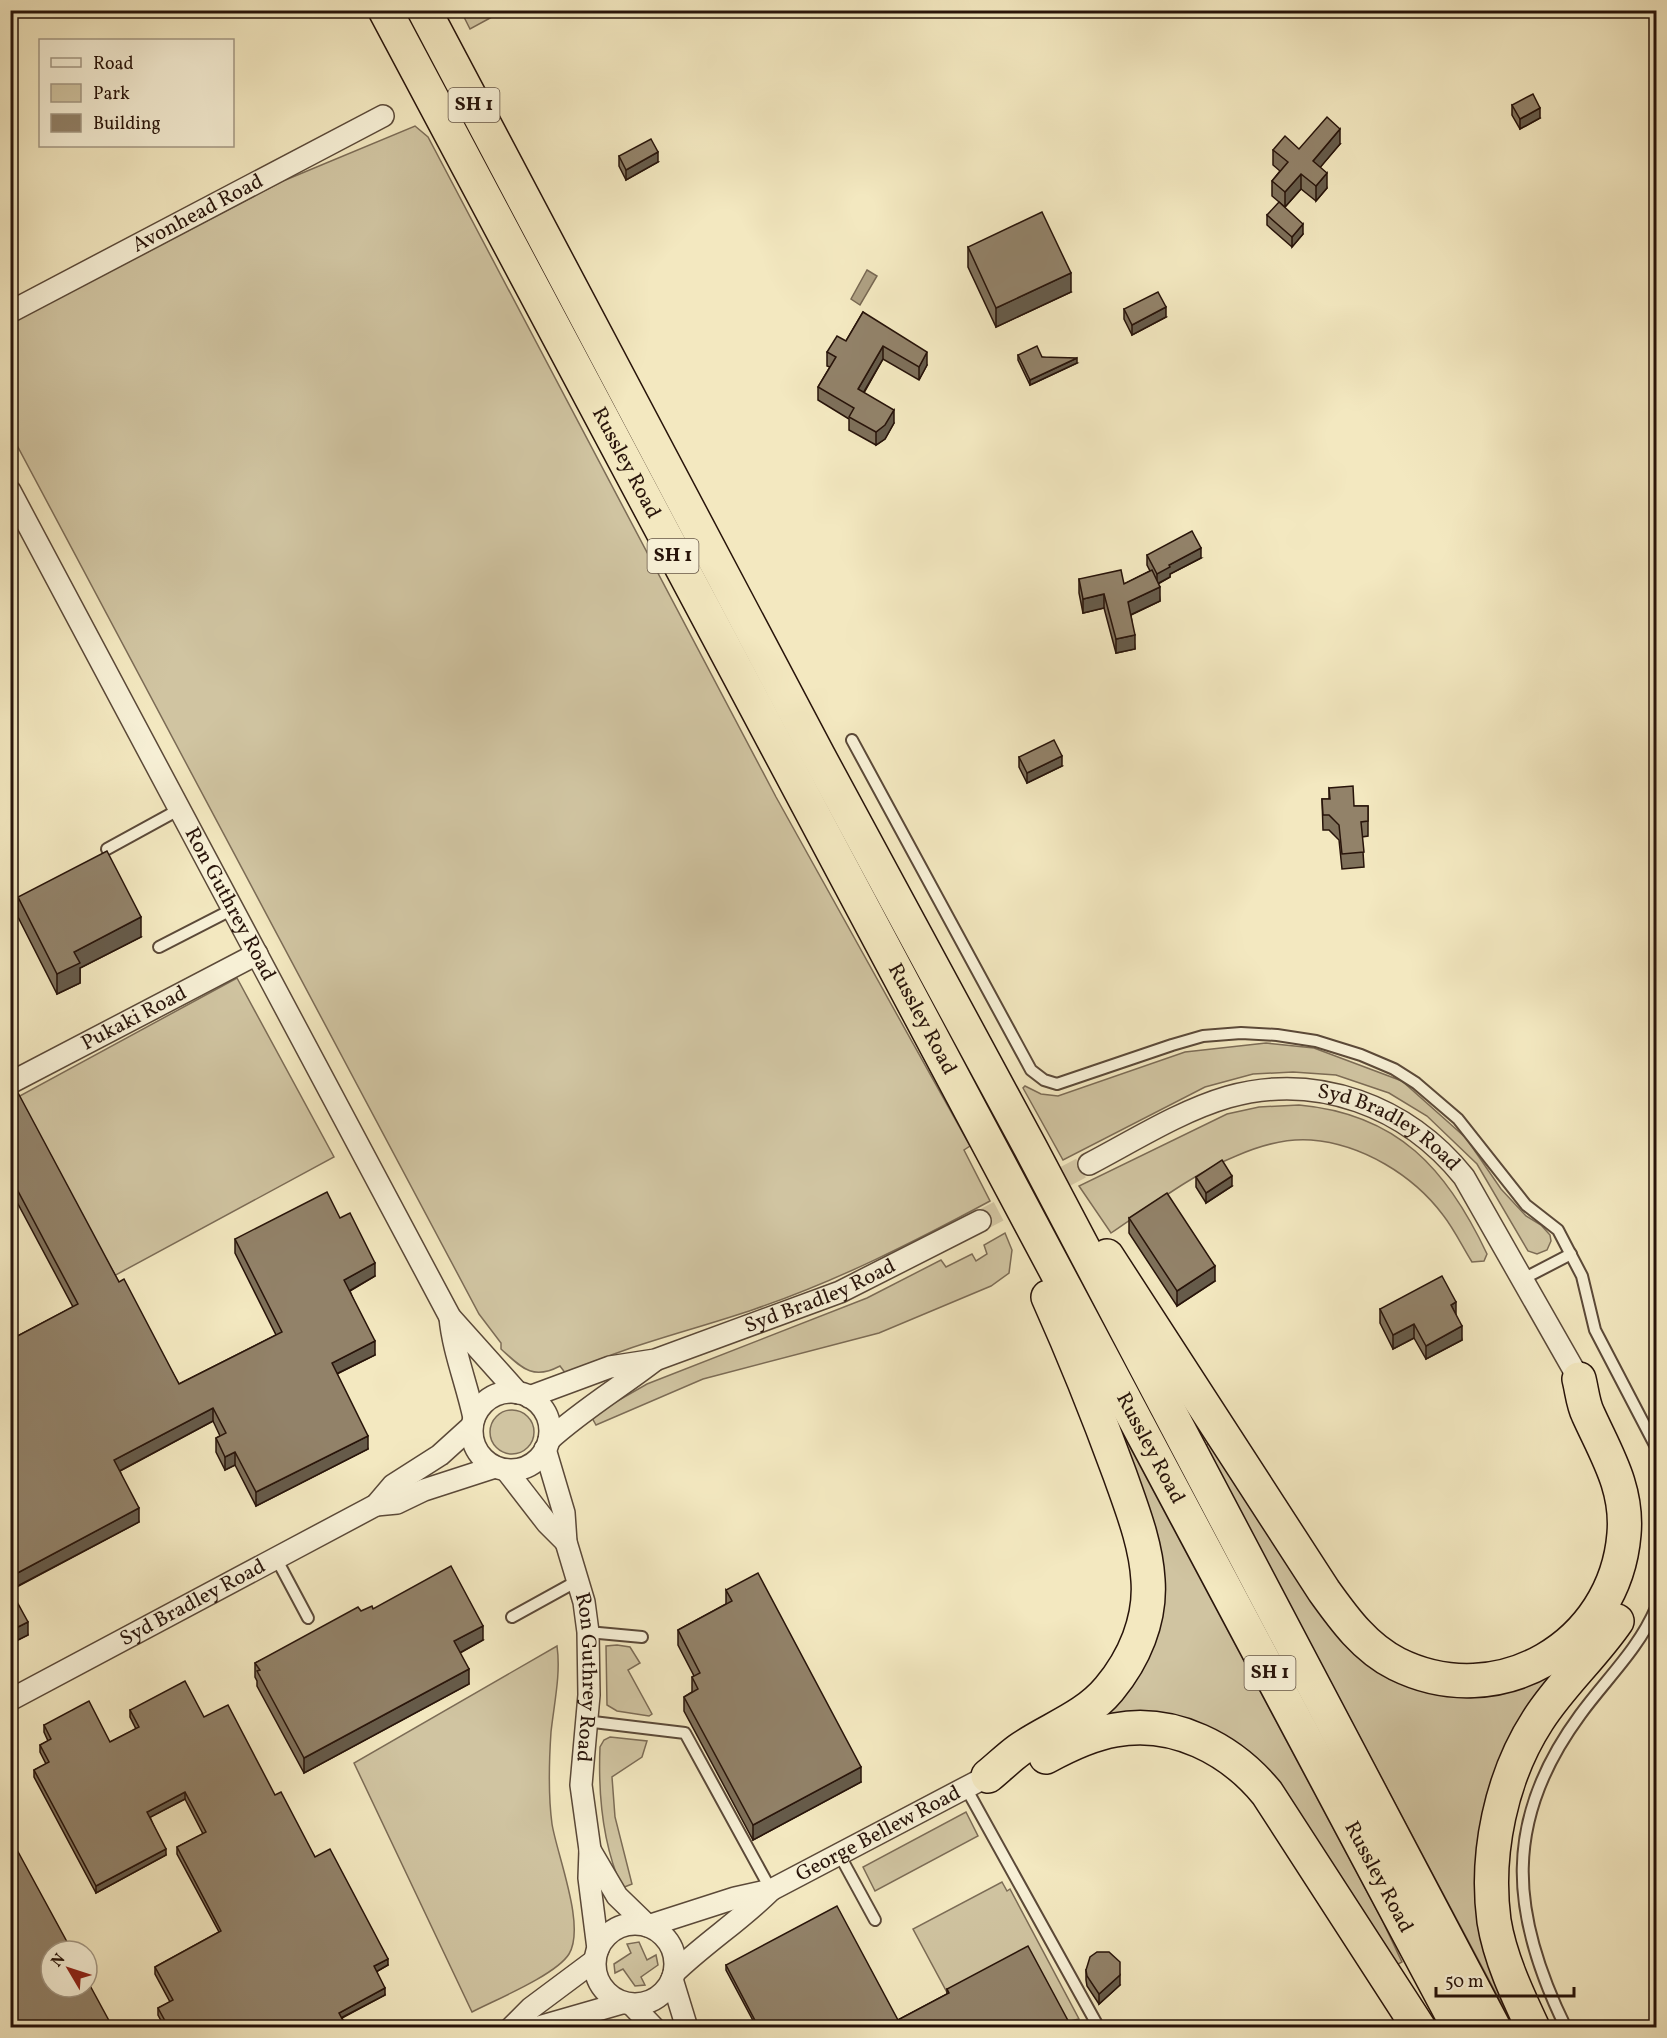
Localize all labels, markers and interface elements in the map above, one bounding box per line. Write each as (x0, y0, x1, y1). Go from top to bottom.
legend (39, 39, 234, 147)
text: Road (93, 52, 134, 77)
text: Park (93, 82, 130, 107)
road number: SH 1 (448, 88, 500, 122)
text: Building (93, 112, 161, 137)
street label: Avonhead Road (127, 167, 268, 260)
street label: Russley Road (584, 402, 668, 524)
road number: SH 1 (648, 539, 698, 573)
street label: Ron Guthrey Road (177, 822, 283, 986)
street label: Russley Road (880, 958, 964, 1080)
street label: Pukaki Road (76, 979, 192, 1058)
street label: Syd Bradley Road (1315, 1077, 1467, 1178)
street label: Syd Bradley Road (740, 1252, 901, 1340)
street label: Russley Road (1109, 1387, 1192, 1509)
street label: Syd Bradley Road (115, 1552, 271, 1653)
street label: Ron Guthrey Road (567, 1589, 604, 1763)
road number: SH 1 (1244, 1656, 1296, 1690)
street label: George Bellew Road (791, 1778, 966, 1889)
street label: Russley Road (1337, 1816, 1420, 1938)
north arrow (39, 1939, 99, 1999)
text: N (47, 1949, 71, 1972)
scale bar (1436, 1960, 1574, 1998)
text: 50 m (1445, 1970, 1484, 1995)

